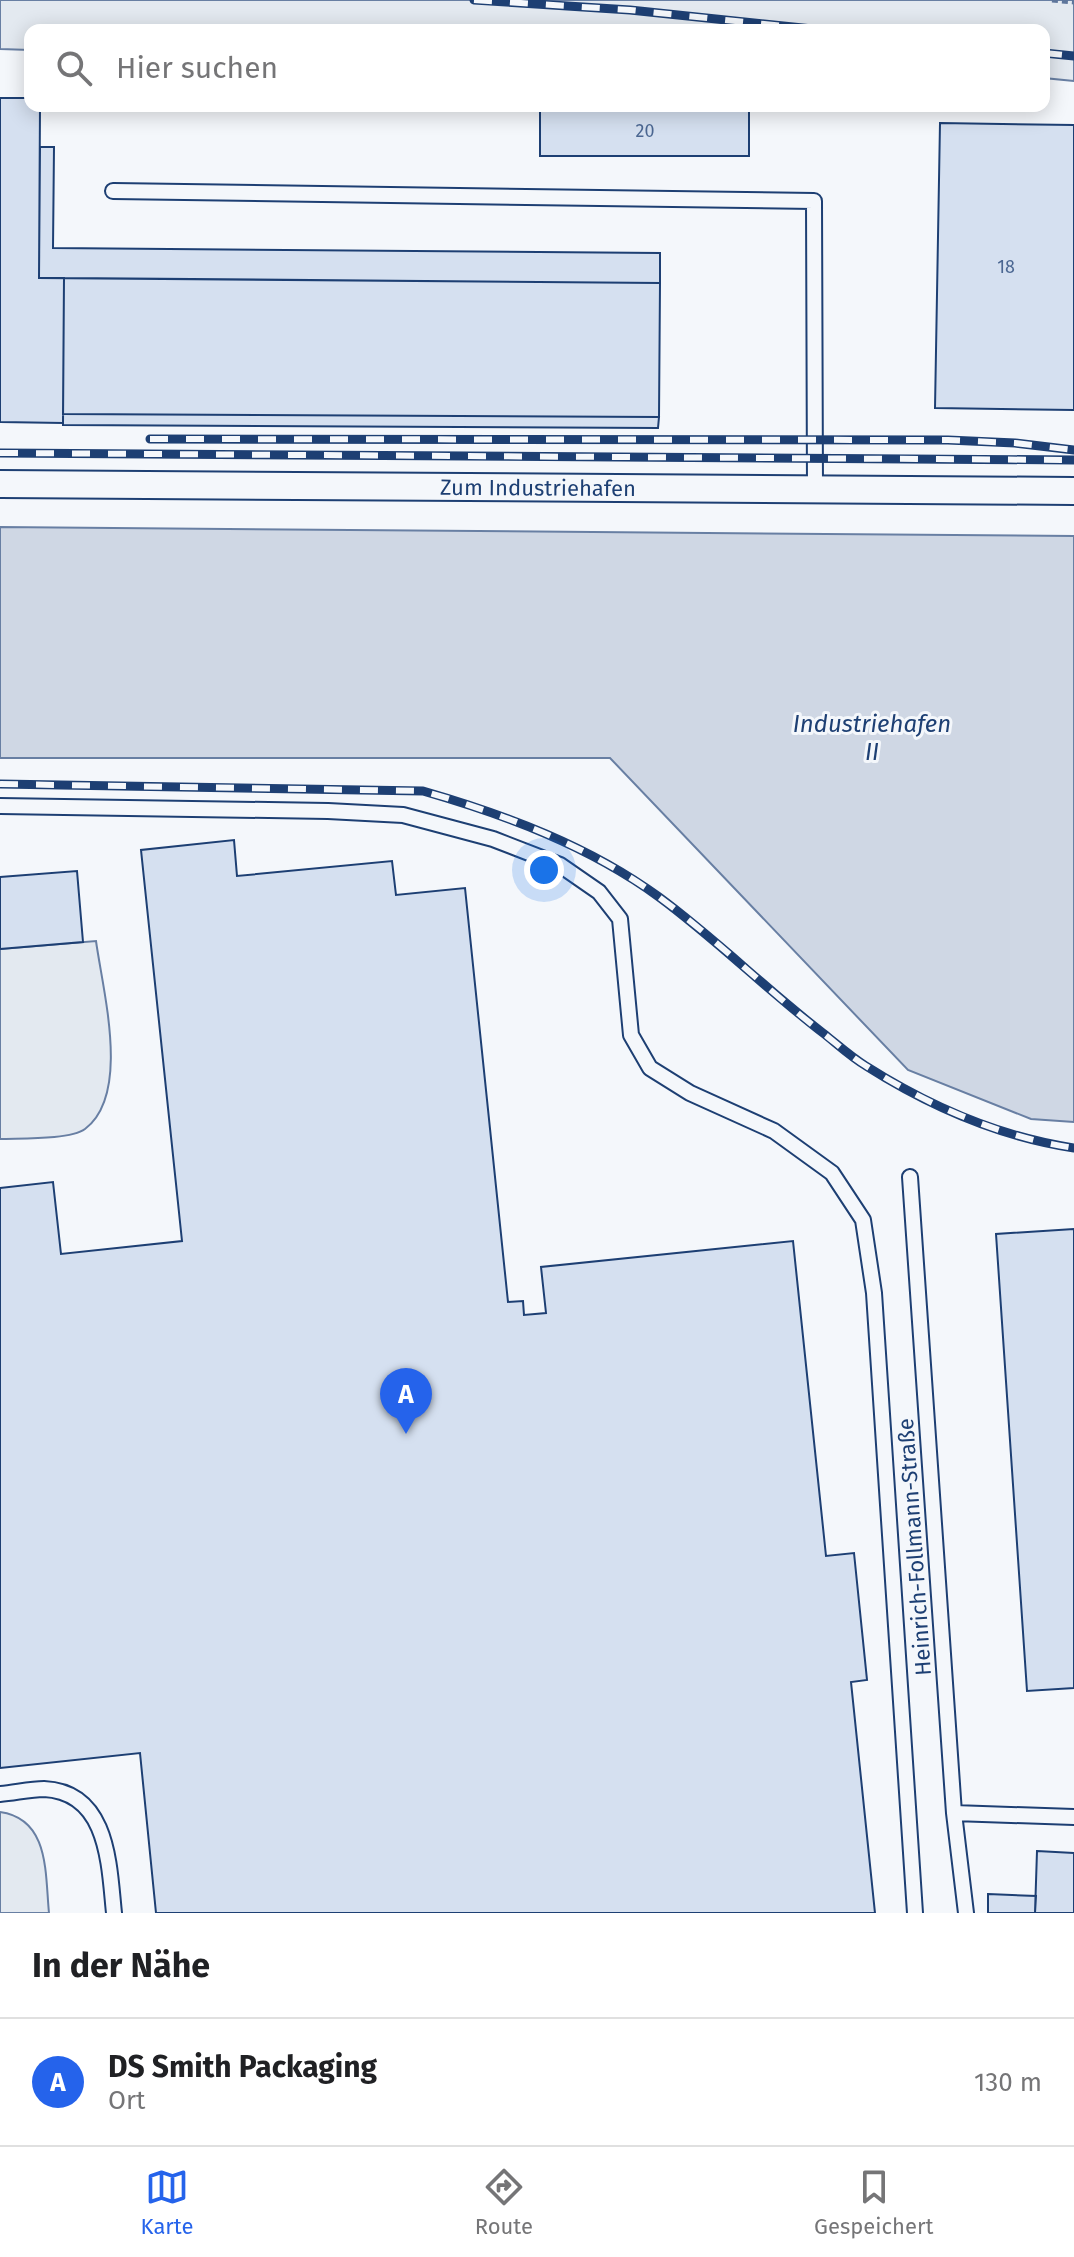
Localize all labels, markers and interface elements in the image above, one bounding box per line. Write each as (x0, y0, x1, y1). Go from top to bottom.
search box (24, 24, 1050, 112)
icon: search (52, 46, 96, 90)
text: Hier suchen (116, 50, 278, 86)
house number: 20 (636, 120, 654, 142)
house number: 18 (997, 256, 1015, 278)
street label: Zum Industriehafen (440, 474, 636, 502)
water label: Industriehafen II (793, 710, 951, 766)
your location (524, 850, 564, 890)
pin: A (380, 1368, 432, 1434)
street label: Heinrich-Follmann-Straße (892, 1417, 937, 1677)
text: In der Nähe (32, 1945, 210, 1986)
text: DS Smith Packaging (108, 2049, 377, 2085)
text: A (50, 2067, 66, 2098)
text: 130 m (974, 2067, 1042, 2098)
text: Ort (108, 2085, 145, 2116)
tab: Karte (141, 2165, 193, 2240)
tab: Route (475, 2165, 533, 2240)
tab: Gespeichert (814, 2165, 933, 2240)

